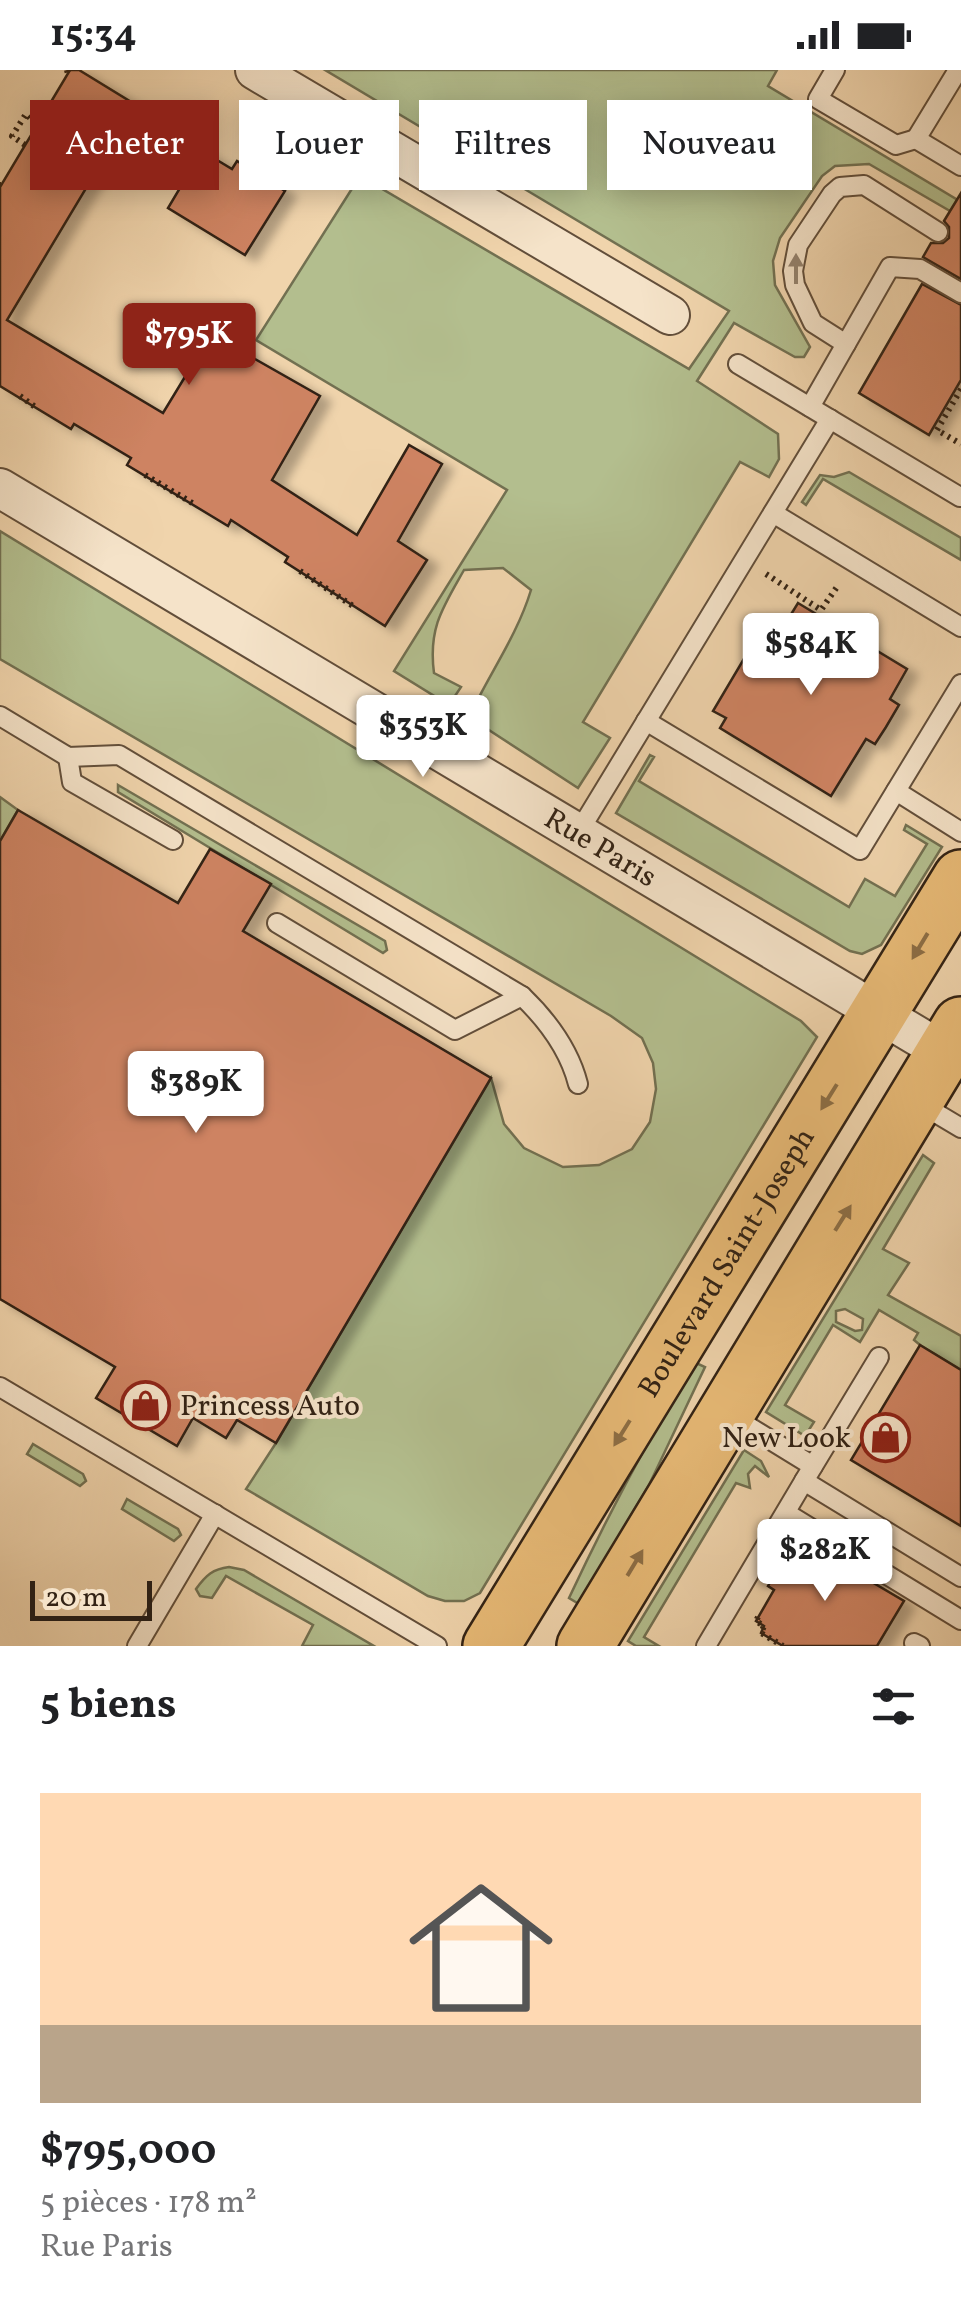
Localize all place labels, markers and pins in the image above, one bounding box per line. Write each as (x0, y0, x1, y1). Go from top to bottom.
pin: $795K (119, 303, 259, 388)
pin: $584K (741, 613, 881, 698)
pin: $353K (353, 695, 493, 780)
pin: $389K (126, 1051, 266, 1136)
shop icon: Princess Auto (119, 1379, 171, 1431)
place label: Princess Auto (180, 1386, 360, 1428)
shop icon: New Look (860, 1411, 912, 1463)
place label: New Look (722, 1418, 851, 1460)
pin: $282K (755, 1519, 895, 1604)

